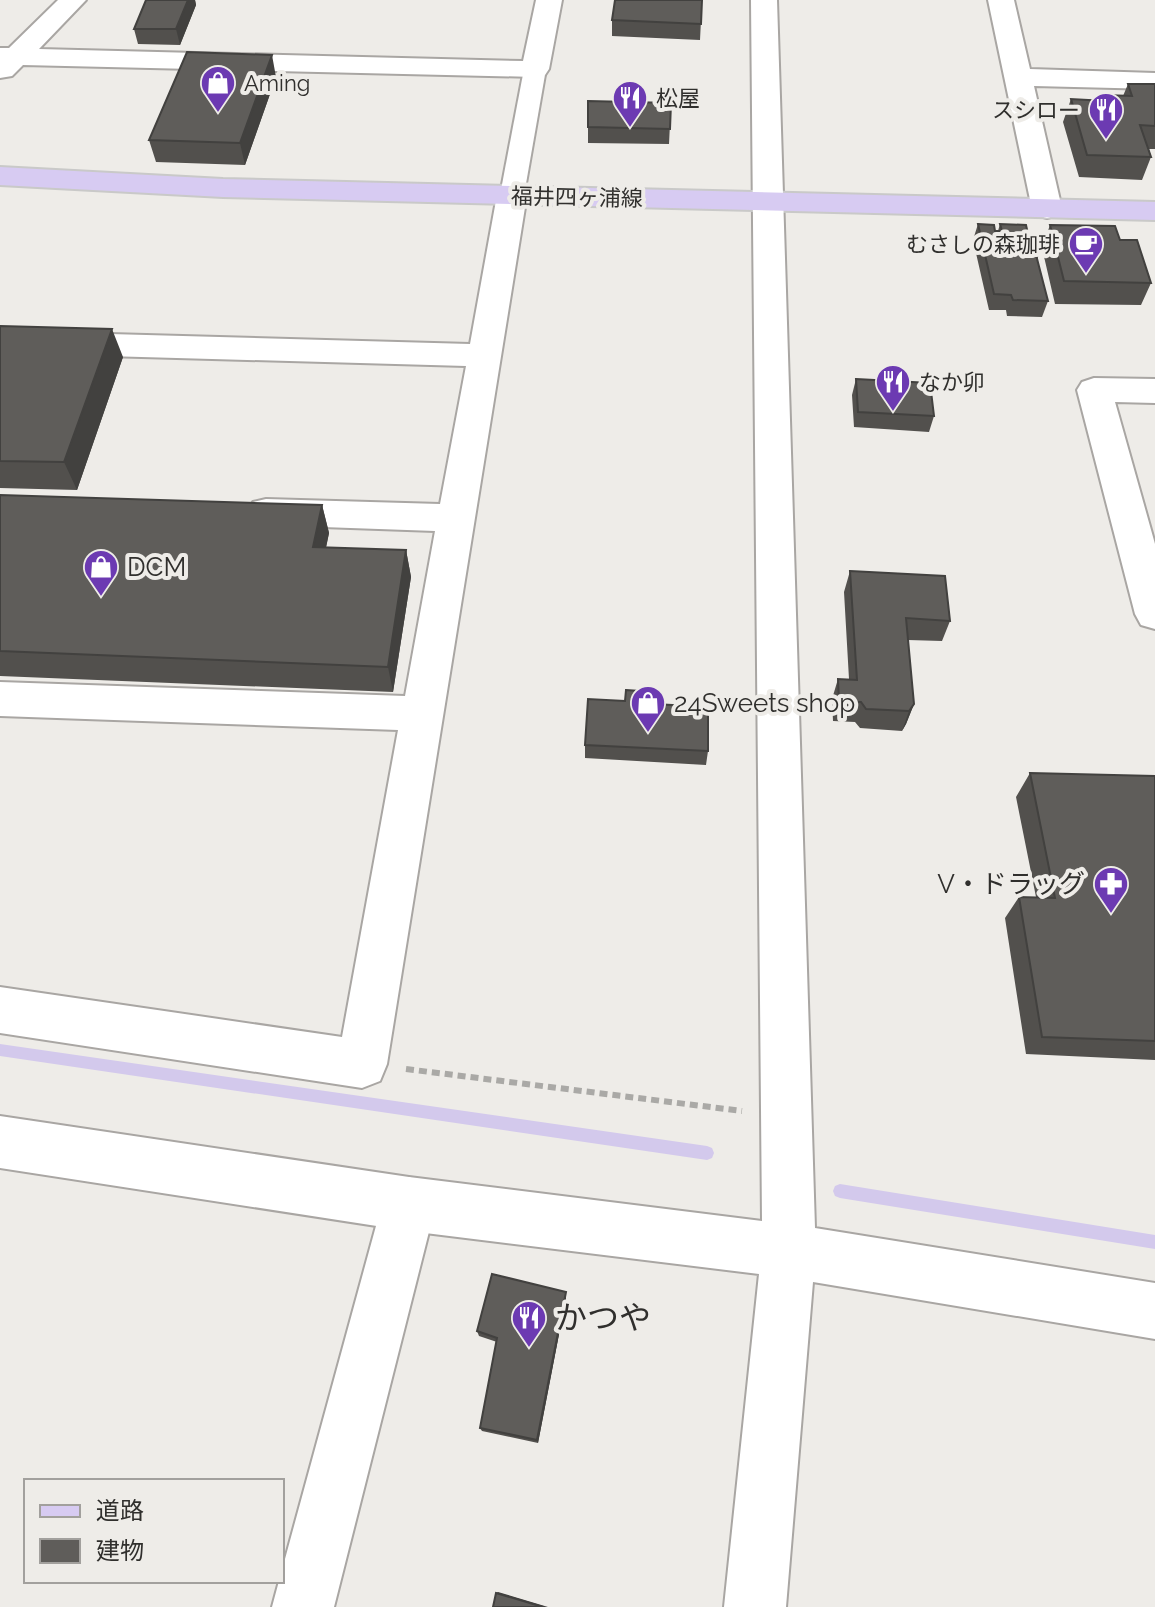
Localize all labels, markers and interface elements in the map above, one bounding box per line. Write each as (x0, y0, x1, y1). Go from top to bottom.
shop icon: Aming (199, 64, 237, 114)
place label: Aming (244, 70, 310, 96)
restaurant icon: 松屋 (611, 79, 649, 129)
place label: 松屋 (656, 85, 700, 111)
restaurant icon: スシロー (1087, 91, 1125, 141)
place label: スシロー (992, 97, 1080, 123)
street label: 福井四ヶ浦線 (511, 183, 643, 211)
cafe icon: むさしの森珈琲 (1067, 225, 1105, 275)
place label: むさしの森珈琲 (906, 231, 1060, 257)
restaurant icon: なか卯 (874, 363, 912, 413)
place label: なか卯 (919, 369, 985, 395)
shop icon: DCM (82, 548, 120, 598)
place label: DCM (127, 552, 186, 582)
shop icon: 24Sweets shop (629, 684, 667, 734)
place label: 24Sweets shop (674, 688, 855, 718)
pharmacy icon: V・ドラッグ (1092, 865, 1130, 915)
place label: V・ドラッグ (937, 869, 1085, 899)
restaurant icon: かつや (510, 1299, 548, 1349)
place label: かつや (555, 1299, 651, 1336)
legend (24, 1479, 284, 1583)
text: 道路 (96, 1496, 144, 1525)
text: 建物 (96, 1536, 144, 1565)

